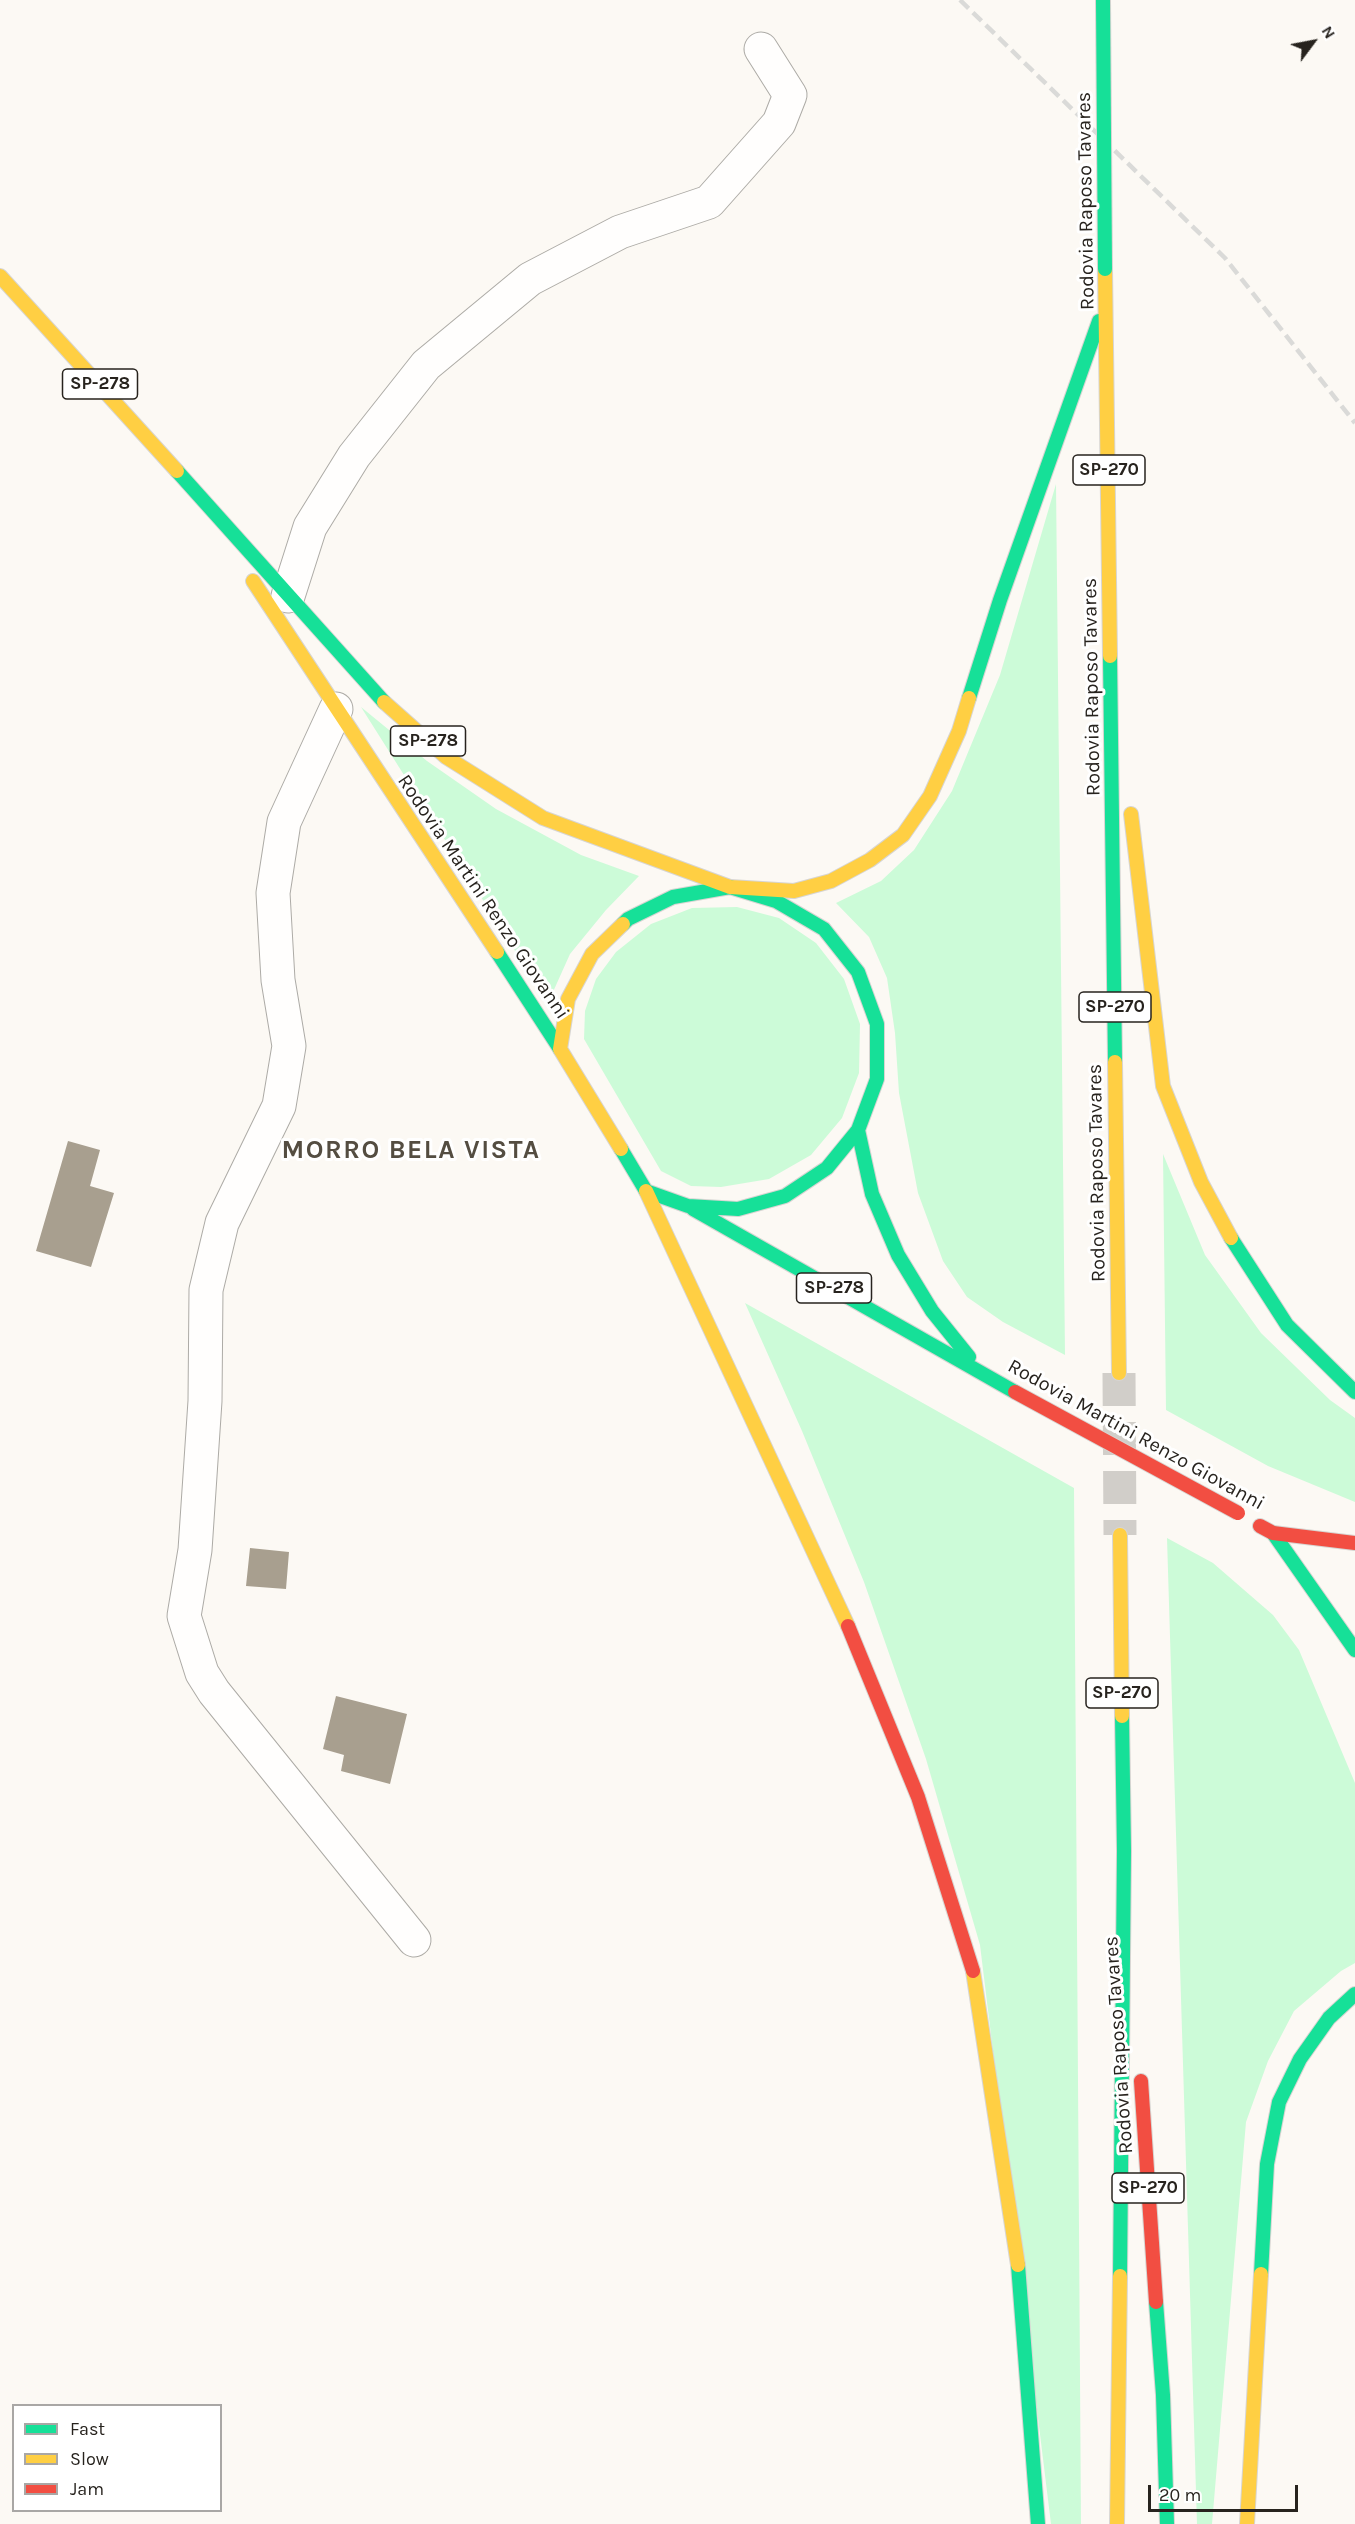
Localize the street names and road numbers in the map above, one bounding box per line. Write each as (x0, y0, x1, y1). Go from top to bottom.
street label: Rodovia Raposo Tavares (1072, 92, 1100, 310)
road number: SP-278 (63, 369, 138, 399)
road number: SP-270 (1073, 455, 1145, 485)
street label: Rodovia Raposo Tavares (1078, 578, 1106, 796)
road number: SP-278 (390, 726, 466, 756)
street label: Rodovia Martini Renzo Giovanni (392, 770, 574, 1024)
road number: SP-270 (1079, 992, 1151, 1022)
street label: Rodovia Raposo Tavares (1083, 1064, 1111, 1282)
road number: SP-278 (796, 1273, 872, 1303)
street label: Rodovia Martini Renzo Giovanni (1003, 1354, 1269, 1516)
road number: SP-270 (1086, 1678, 1158, 1708)
street label: Rodovia Raposo Tavares (1099, 1935, 1139, 2155)
road number: SP-270 (1112, 2173, 1184, 2203)

